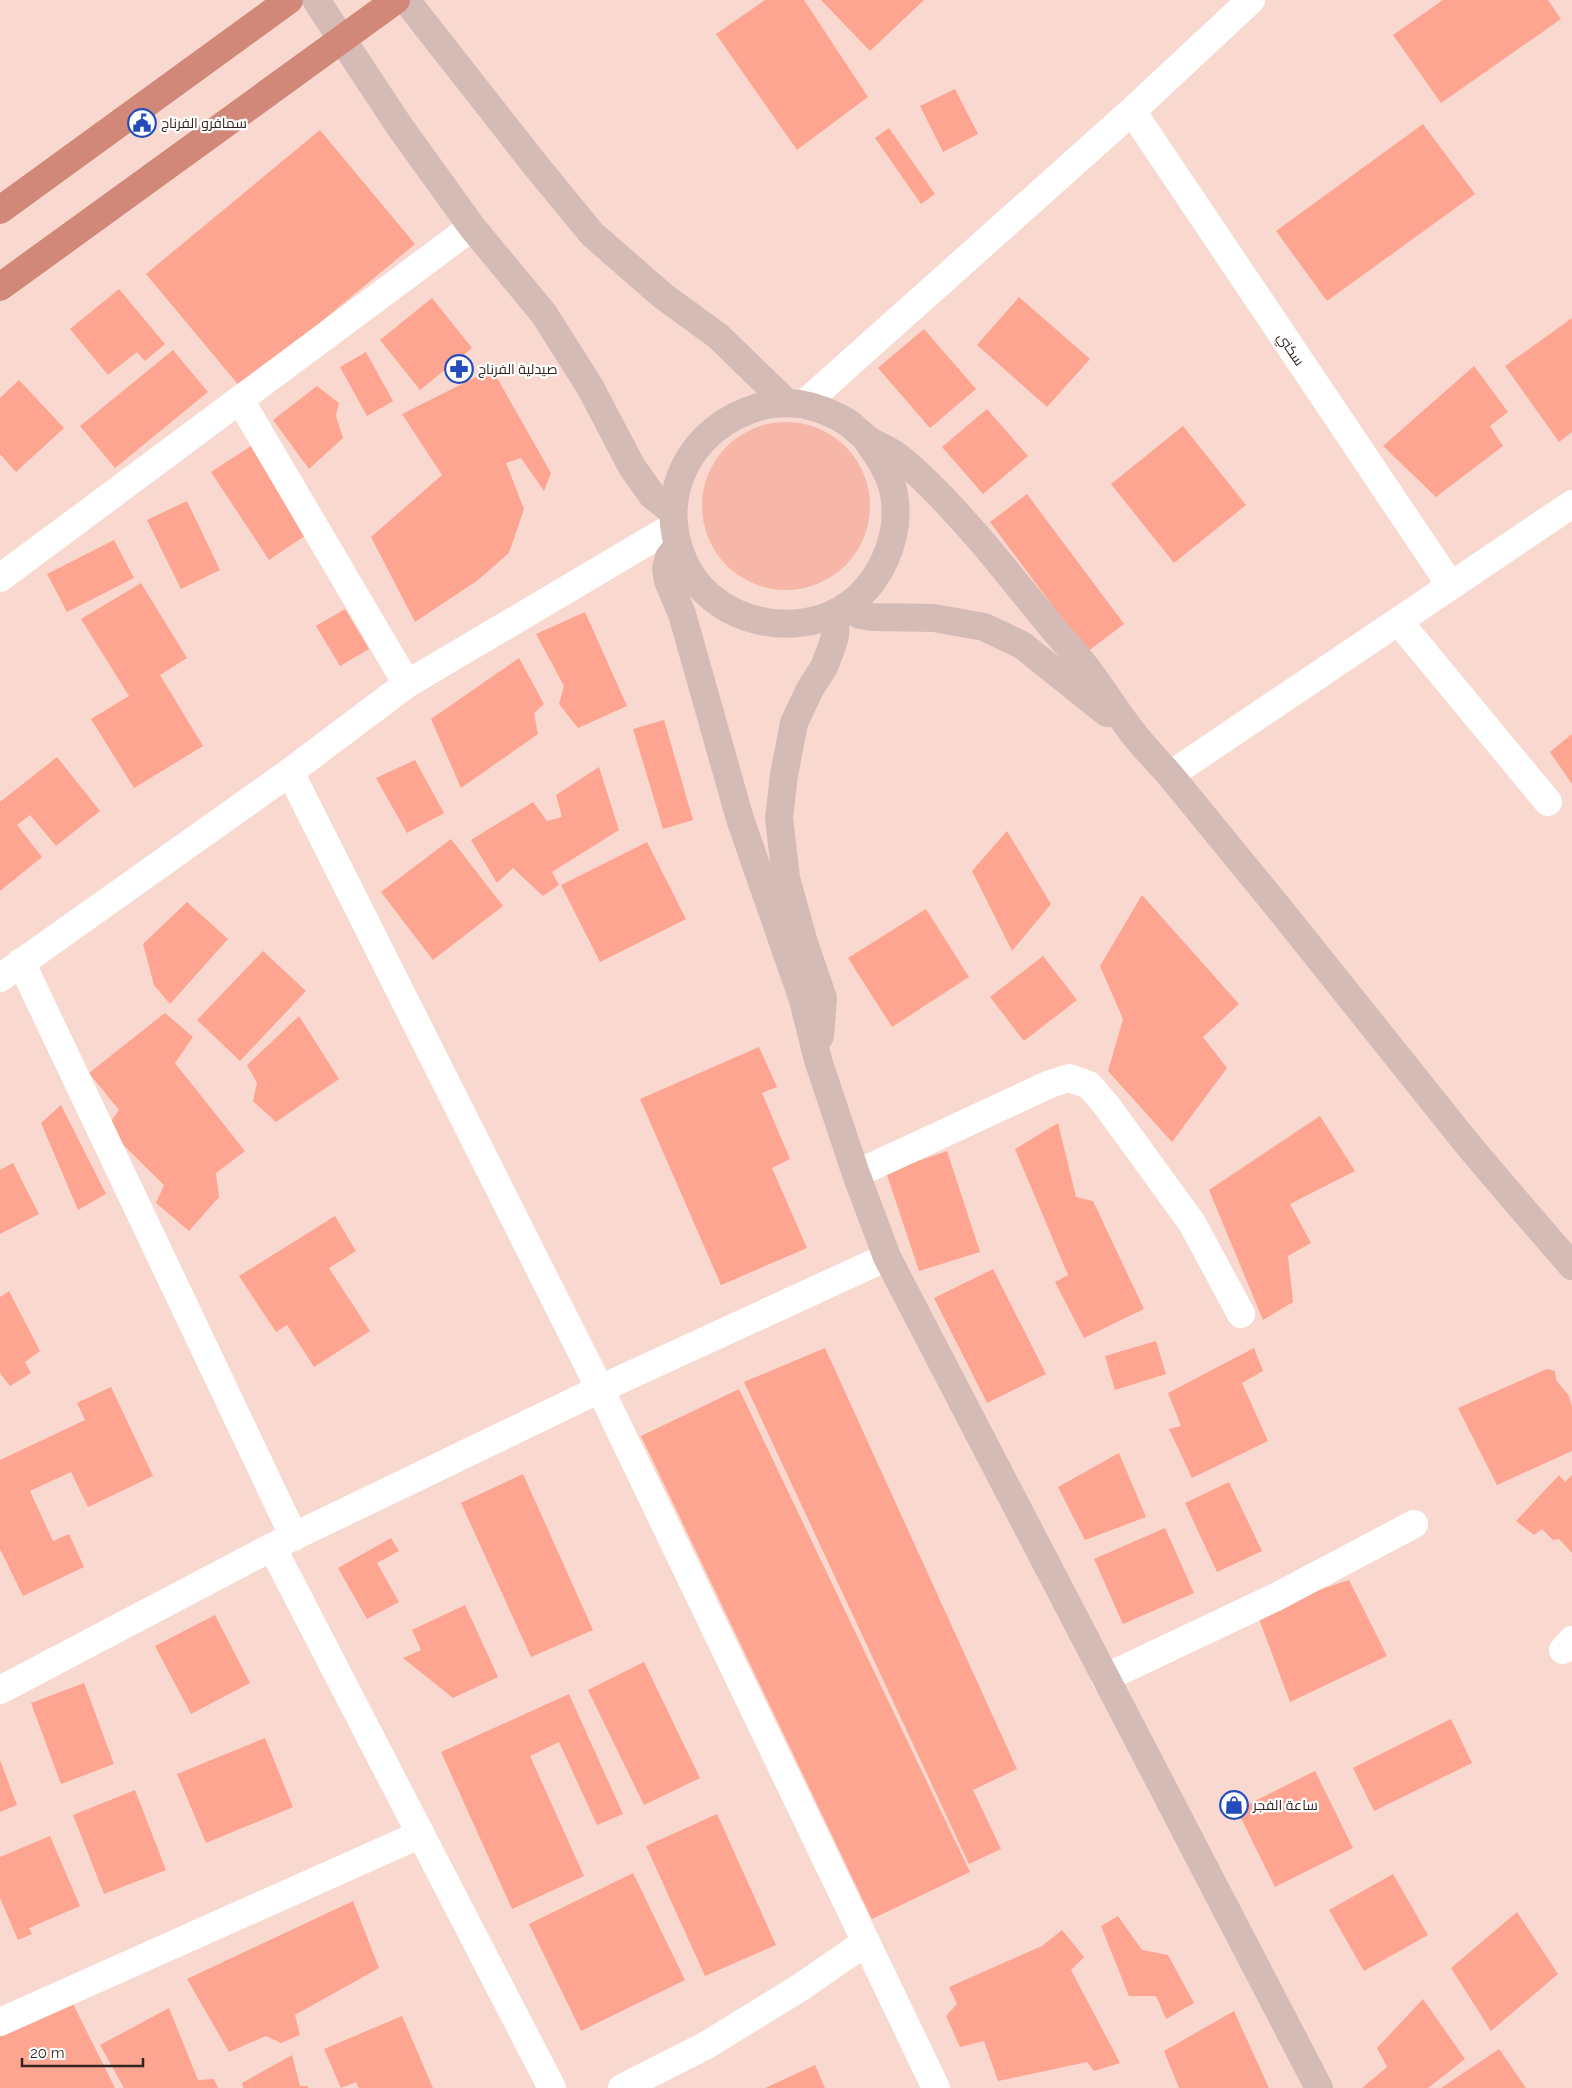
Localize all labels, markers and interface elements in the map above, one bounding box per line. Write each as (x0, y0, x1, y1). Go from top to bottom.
public building icon: سمافرو الفرناج (127, 108, 157, 138)
place label: سمافرو الفرناج (161, 115, 247, 132)
street label: سكني (1271, 329, 1308, 371)
pharmacy icon: صيدلية الفرناج (444, 354, 474, 384)
place label: صيدلية الفرناج (478, 361, 557, 378)
shop icon: ساعة الفجر (1219, 1790, 1249, 1820)
place label: ساعة الفجر (1252, 1797, 1318, 1813)
scale bar (22, 2036, 144, 2068)
text: 20 m (30, 2044, 65, 2062)

